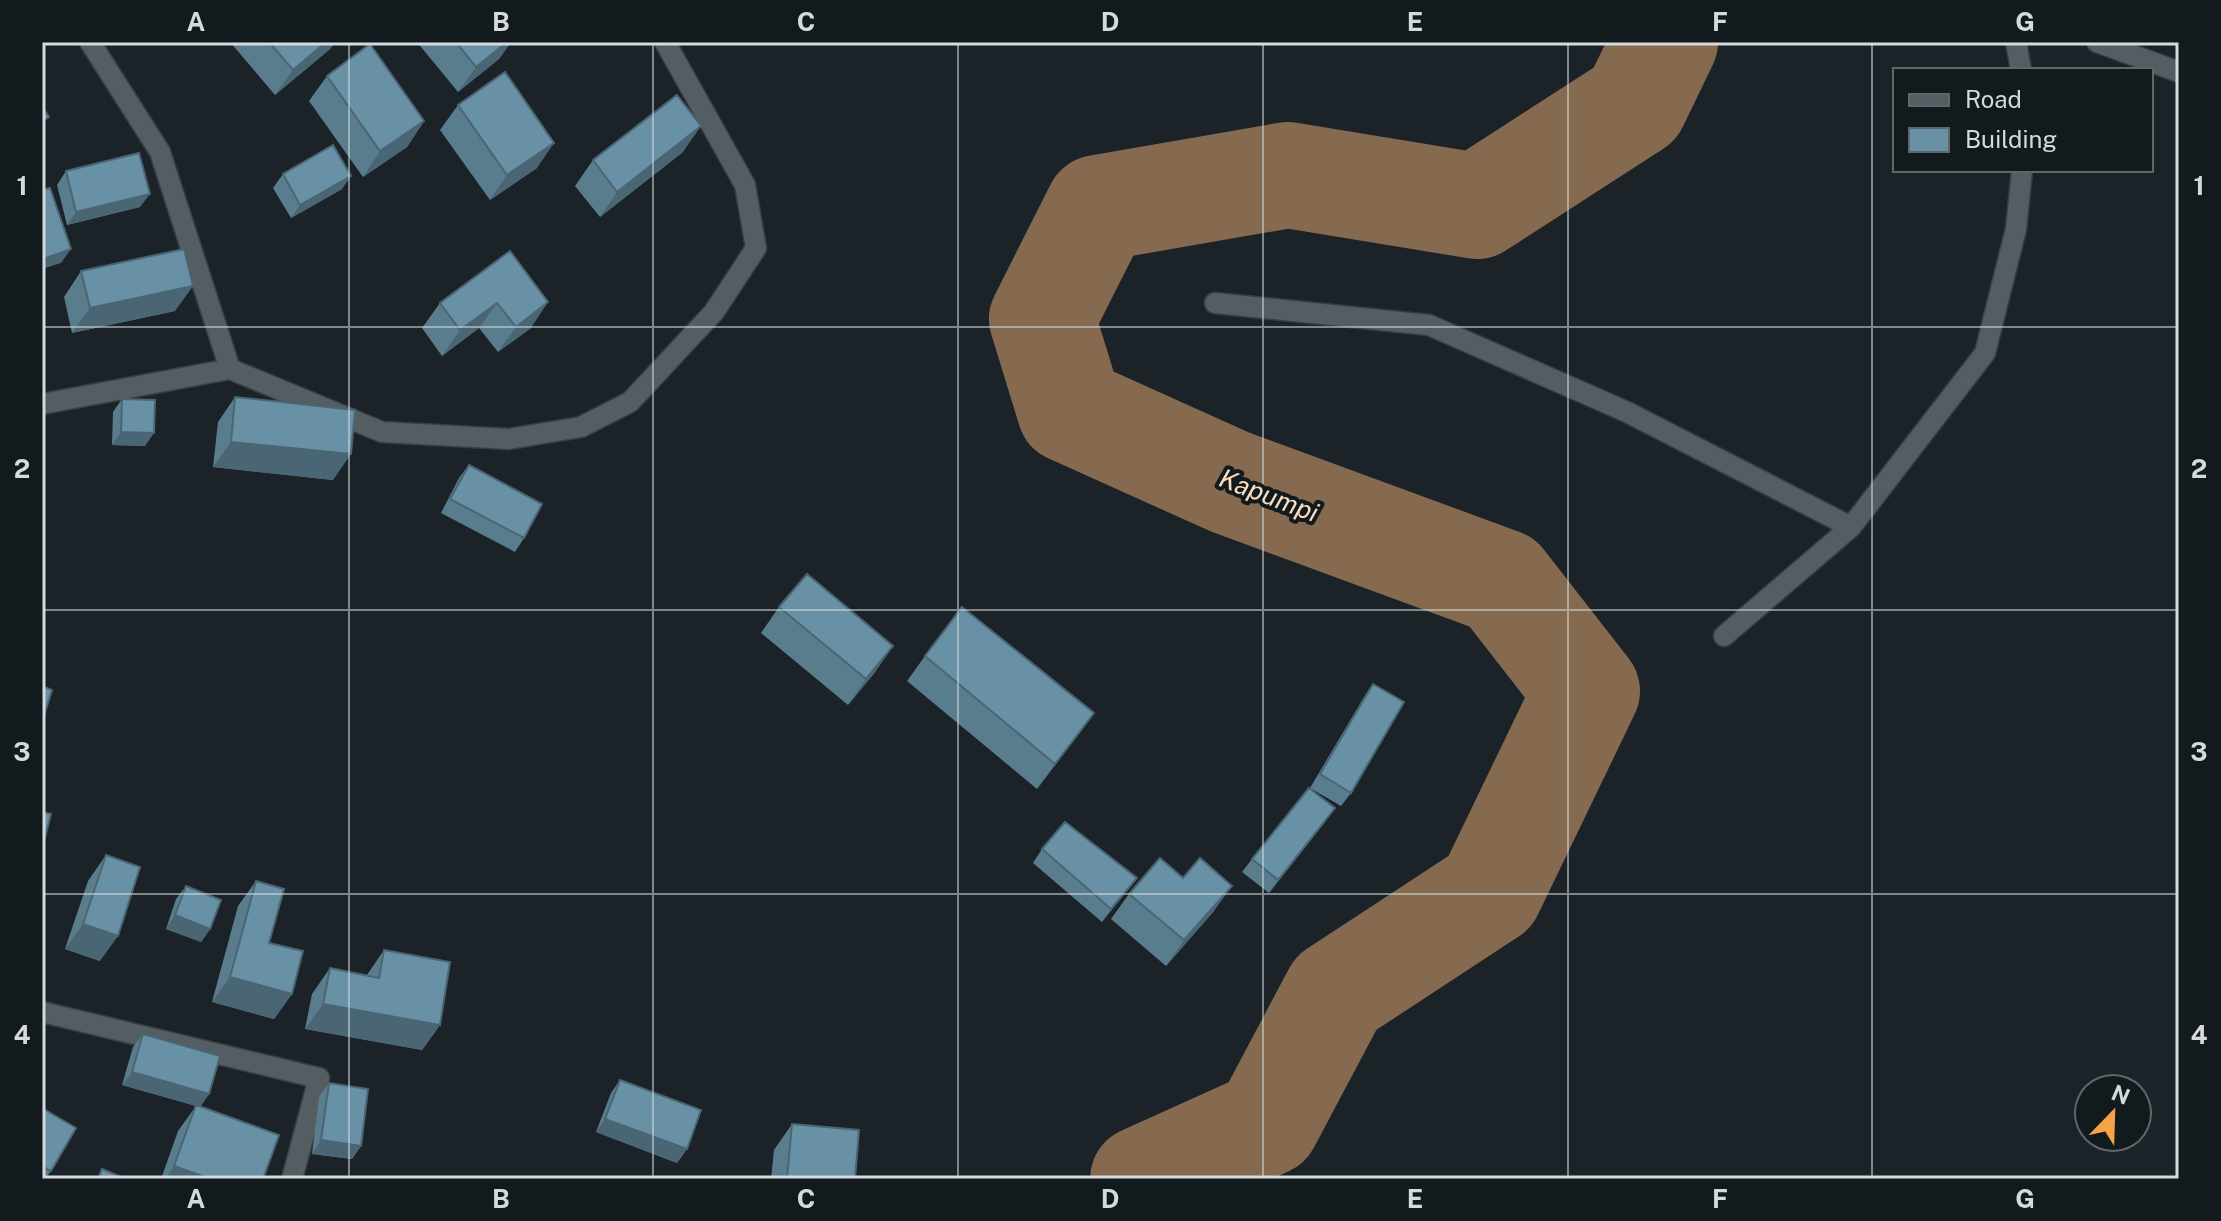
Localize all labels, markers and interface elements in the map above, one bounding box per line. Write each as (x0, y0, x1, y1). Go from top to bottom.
text: A (187, 6, 206, 37)
text: B (492, 6, 510, 37)
text: C (797, 6, 815, 37)
text: D (1101, 6, 1119, 37)
text: E (1407, 6, 1423, 37)
text: F (1712, 6, 1728, 37)
text: G (2015, 6, 2035, 37)
legend (1893, 68, 2153, 172)
text: Road (1965, 85, 2022, 113)
text: Building (1965, 125, 2057, 153)
text: 1 (16, 170, 28, 201)
text: 1 (2193, 170, 2205, 201)
text: 2 (14, 453, 30, 484)
text: 2 (2191, 453, 2207, 484)
water label: Kapumpi (1215, 462, 1323, 528)
text: 3 (13, 736, 31, 767)
text: 3 (2190, 736, 2208, 767)
text: 4 (13, 1019, 31, 1050)
text: 4 (2190, 1019, 2208, 1050)
north arrow (2073, 1073, 2153, 1153)
text: N (2108, 1079, 2134, 1110)
text: A (187, 1183, 206, 1214)
text: B (492, 1183, 510, 1214)
text: C (797, 1183, 815, 1214)
text: D (1101, 1183, 1119, 1214)
text: E (1407, 1183, 1423, 1214)
text: F (1712, 1183, 1728, 1214)
text: G (2015, 1183, 2035, 1214)

